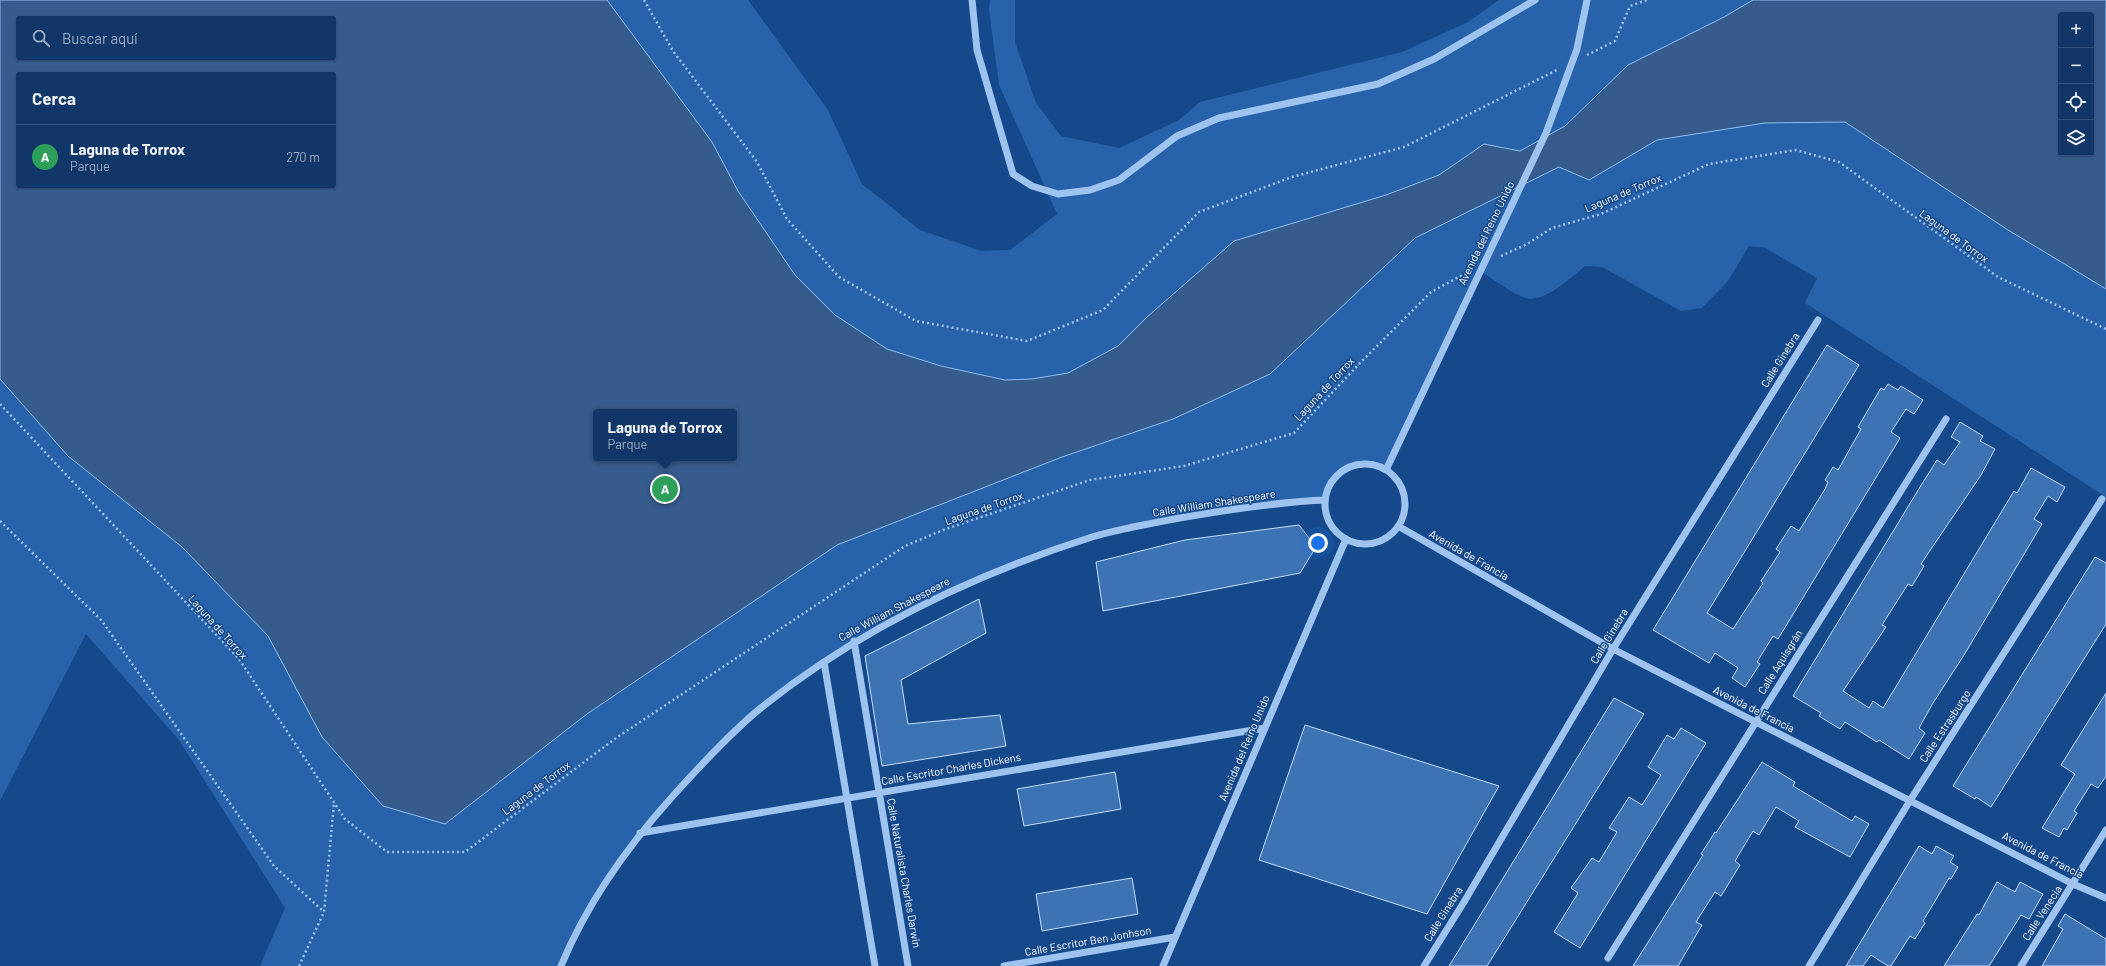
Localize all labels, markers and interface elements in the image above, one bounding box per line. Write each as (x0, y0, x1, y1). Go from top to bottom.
map controls (2058, 12, 2094, 156)
button: + (2058, 12, 2094, 48)
search box (16, 16, 336, 60)
icon: search (30, 27, 52, 49)
text: Buscar aquí (62, 29, 138, 47)
button: − (2058, 48, 2094, 84)
button: locate (2058, 84, 2094, 120)
text: Cerca (32, 88, 76, 108)
button: layers (2058, 120, 2094, 156)
text: Laguna de Torrox (70, 140, 185, 158)
text: A (41, 149, 49, 165)
text: 270 m (286, 149, 320, 165)
text: Parque (70, 158, 110, 174)
street label: Laguna de Torrox (1583, 171, 1663, 215)
street label: Avenida del Reino Unido (1455, 179, 1516, 287)
street label: Laguna de Torrox (1917, 206, 1991, 265)
street label: Calle Ginebra (1758, 330, 1802, 390)
street label: Laguna de Torrox (1291, 354, 1356, 423)
popup (593, 409, 737, 461)
text: Laguna de Torrox (608, 418, 723, 436)
text: Parque (608, 436, 647, 452)
pin: A (652, 474, 678, 504)
street label: Calle William Shakespeare (1152, 486, 1276, 519)
street label: Laguna de Torrox (943, 488, 1025, 527)
street label: Avenida de Francia (1427, 527, 1511, 583)
your location (1308, 533, 1328, 553)
street label: Calle William Shakespeare (836, 574, 952, 643)
street label: Laguna de Torrox (186, 592, 251, 661)
street label: Calle Ginebra (1587, 606, 1630, 666)
street label: Calle Aquisgrán (1755, 627, 1805, 696)
street label: Avenida de Francia (1711, 682, 1797, 735)
street label: Calle Estrasburgo (1916, 687, 1973, 764)
street label: Avenida del Reino Unido (1215, 693, 1272, 803)
street label: Calle Escritor Charles Dickens (880, 750, 1022, 787)
street label: Laguna de Torrox (499, 758, 572, 817)
street label: Calle Naturalista Charles Darwin (885, 797, 924, 949)
street label: Avenida de Francia (2000, 828, 2086, 881)
street label: Calle Venecia (2019, 883, 2064, 943)
street label: Calle Ginebra (1421, 884, 1465, 944)
street label: Calle Escritor Ben Jonhson (1024, 923, 1152, 958)

